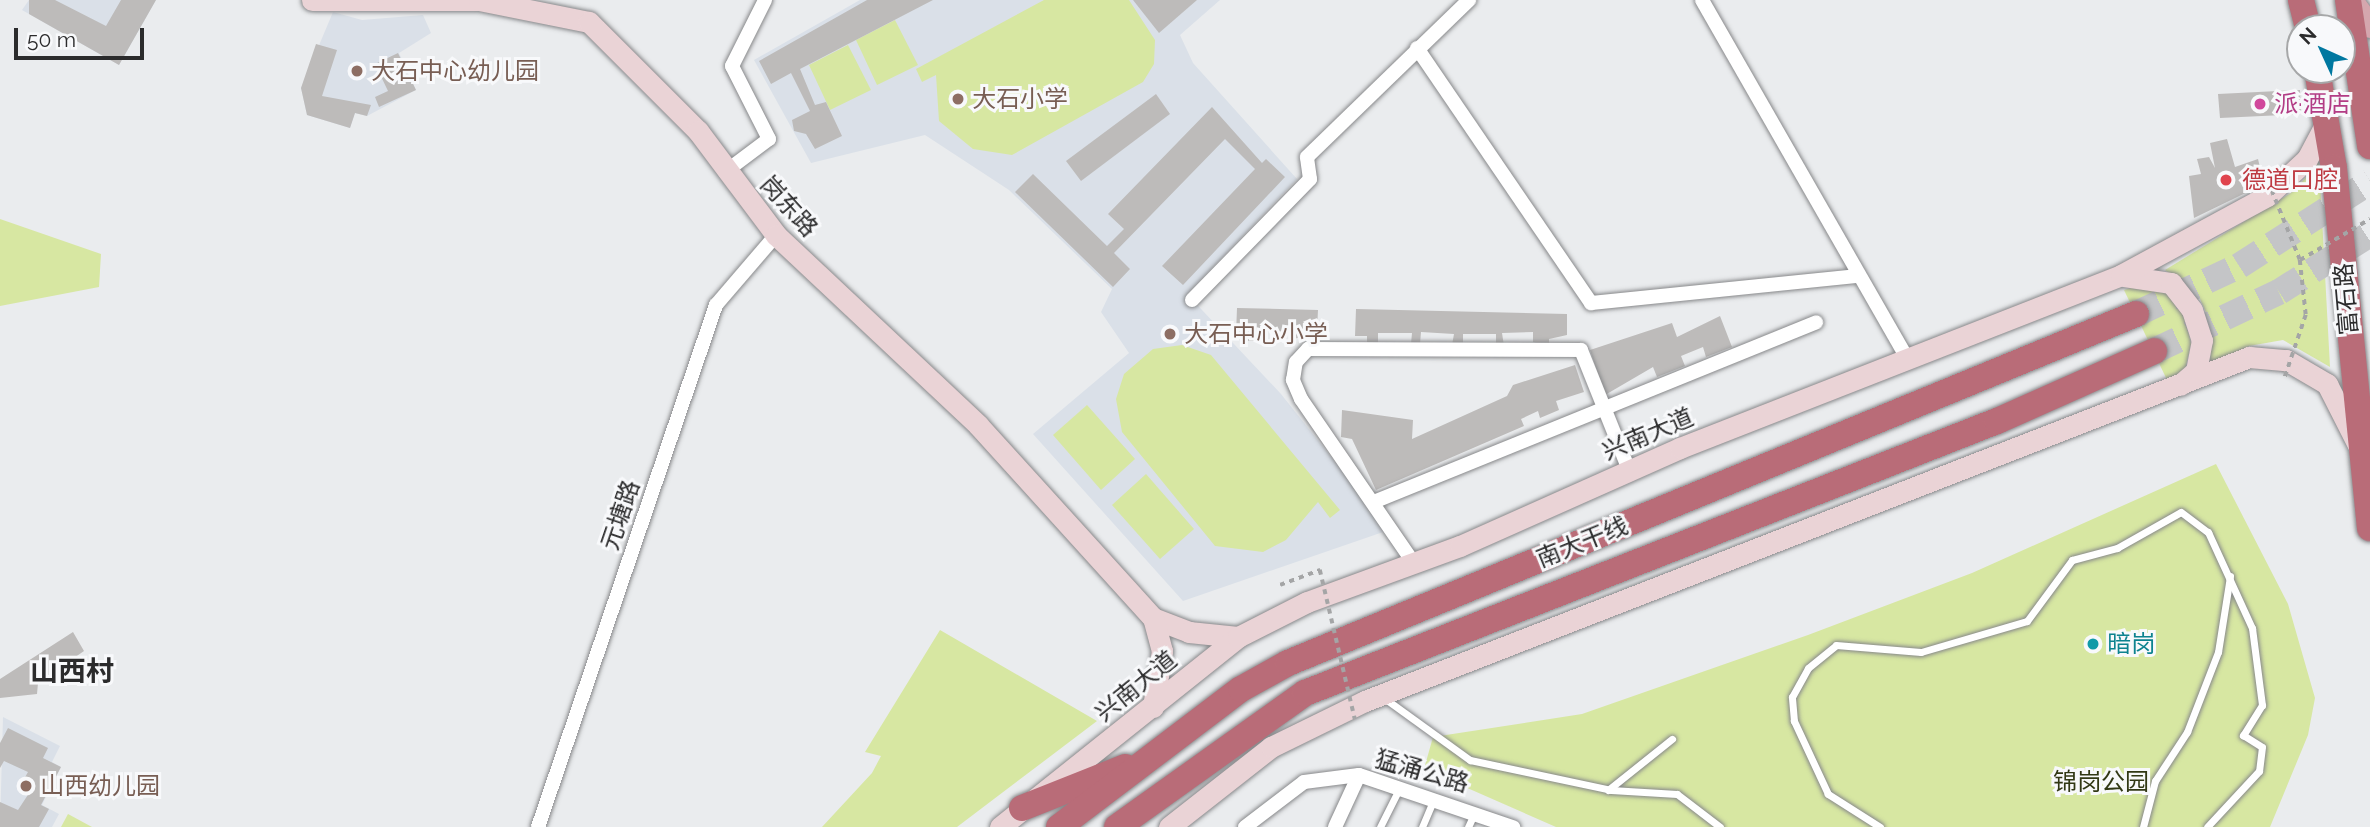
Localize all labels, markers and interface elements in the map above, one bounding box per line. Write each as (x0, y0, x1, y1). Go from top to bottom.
scale bar (18, 14, 147, 58)
north arrow (2286, 14, 2356, 84)
text: N (2295, 23, 2320, 48)
text: 50 m (27, 27, 76, 52)
place label: 大石中心幼儿园 (371, 57, 539, 85)
marker: 大石中心幼儿园 (349, 63, 365, 79)
place label: 大石小学 (972, 85, 1068, 113)
place label: 派·酒店 (2274, 90, 2351, 118)
marker: 大石小学 (950, 91, 966, 107)
marker: 派·酒店 (2252, 96, 2268, 112)
place label: 德道口腔 (2242, 166, 2338, 194)
street label: 岗东路 (754, 170, 824, 242)
marker: 德道口腔 (2216, 170, 2236, 190)
street label: 富石路 (2329, 262, 2363, 336)
place label: 大石中心小学 (1184, 320, 1328, 348)
marker: 大石中心小学 (1162, 326, 1178, 342)
street label: 兴南大道 (1598, 402, 1698, 466)
street label: 元塘路 (595, 476, 645, 554)
street label: 南大干线 (1532, 511, 1632, 573)
place label: 暗岗 (2107, 630, 2155, 658)
marker: 暗岗 (2085, 636, 2101, 652)
street label: 兴南大道 (1090, 645, 1182, 727)
district label: 山西村 (30, 655, 114, 689)
street label: 猛涌公路 (1372, 744, 1472, 798)
park label: 锦岗公园 (2053, 768, 2149, 796)
place label: 山西幼儿园 (40, 772, 160, 800)
marker: 山西幼儿园 (18, 778, 34, 794)

